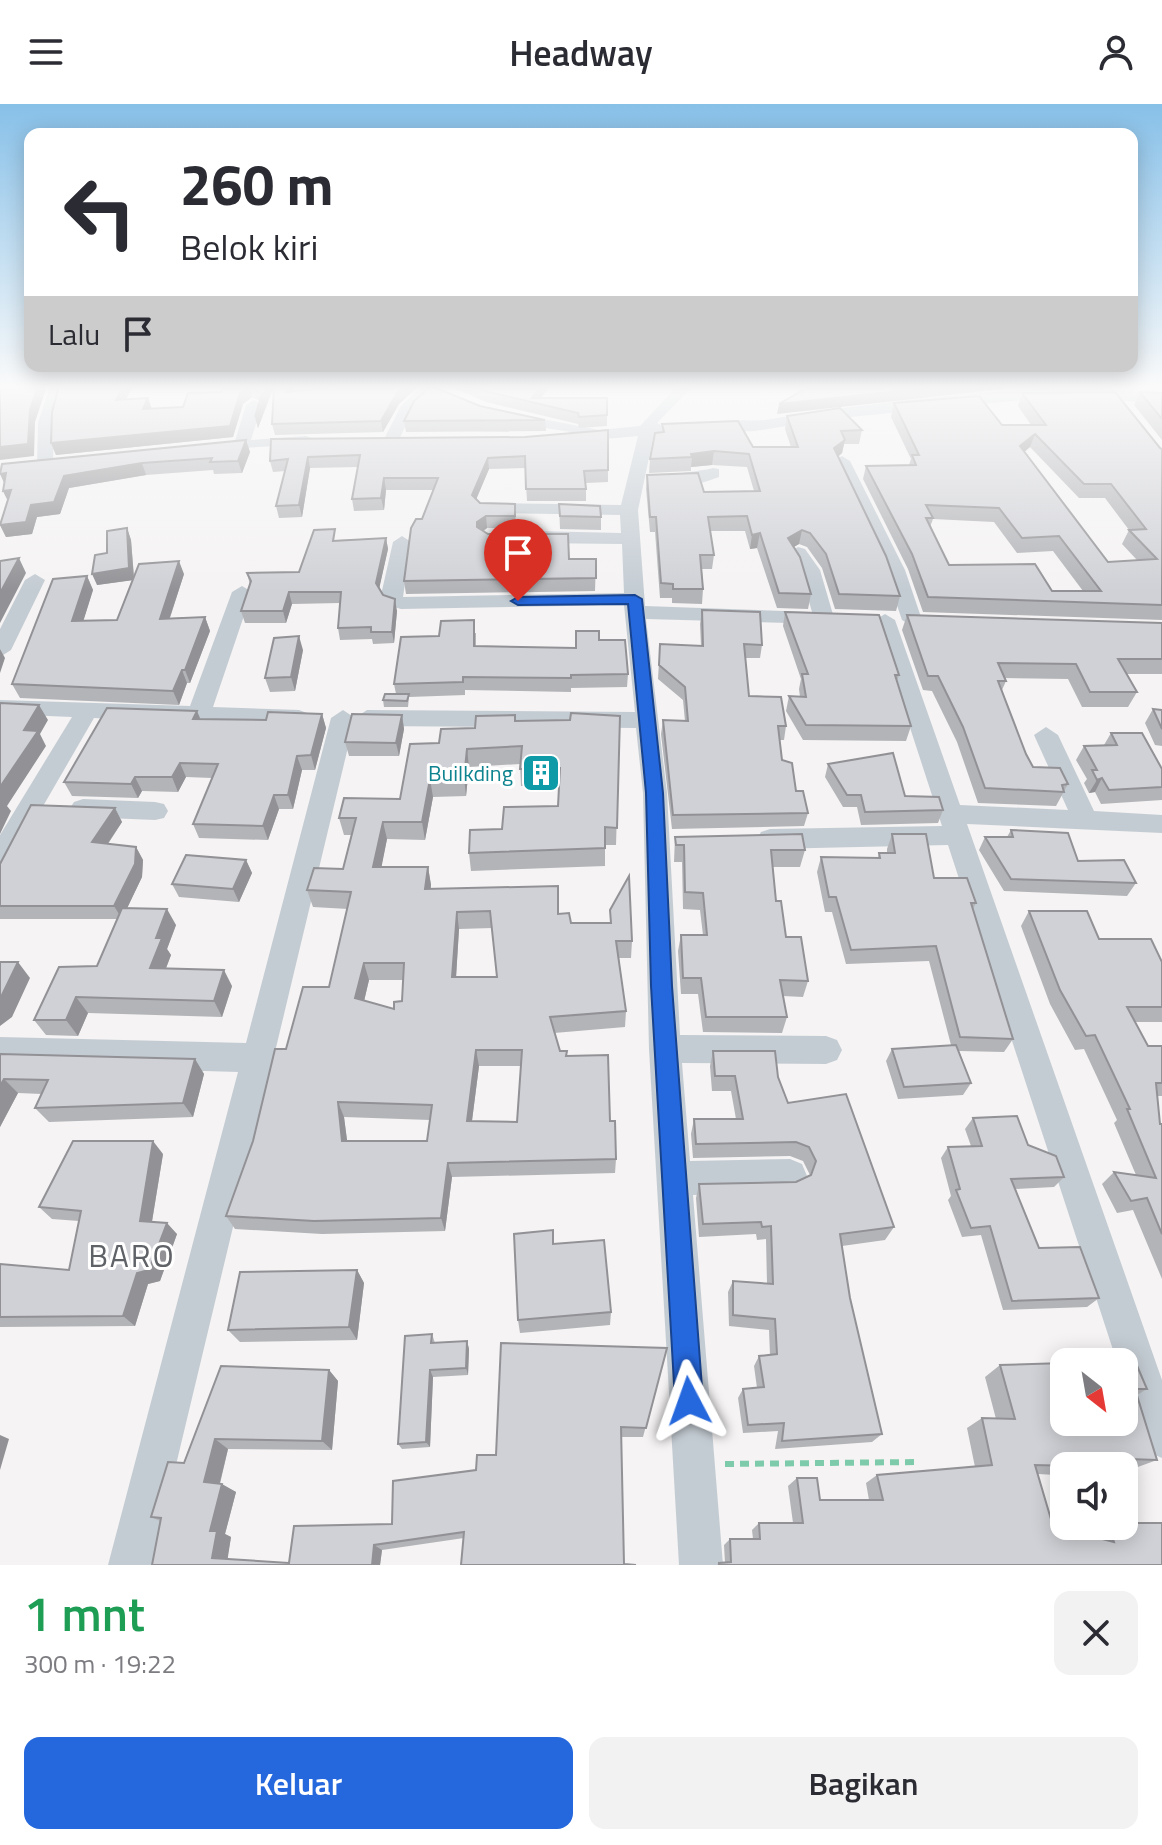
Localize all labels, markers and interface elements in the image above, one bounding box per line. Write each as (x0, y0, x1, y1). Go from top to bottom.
text: Headway (509, 25, 653, 80)
icon: menu (24, 30, 68, 74)
icon: person (1094, 30, 1138, 74)
text: 260 m (180, 142, 333, 227)
icon: left (48, 160, 152, 264)
text: Belok kiri (180, 219, 318, 274)
text: Lalu (48, 311, 100, 357)
icon: arrive (116, 312, 160, 356)
pin (484, 519, 552, 601)
icon: arrive (496, 531, 540, 575)
building icon: Builkding (520, 752, 562, 794)
place label: Builkding (428, 756, 513, 790)
district label: BARO (88, 1231, 176, 1279)
north arrow (1050, 1348, 1138, 1436)
map controls (1050, 1348, 1138, 1540)
position arrow (647, 1359, 731, 1443)
button: sound (1050, 1452, 1138, 1540)
text: 1 mnt (24, 1577, 145, 1650)
button: close (1054, 1591, 1138, 1675)
text: 300 m · 19:22 (24, 1644, 176, 1683)
button: Keluar (24, 1737, 573, 1829)
button: Bagikan (589, 1737, 1138, 1829)

